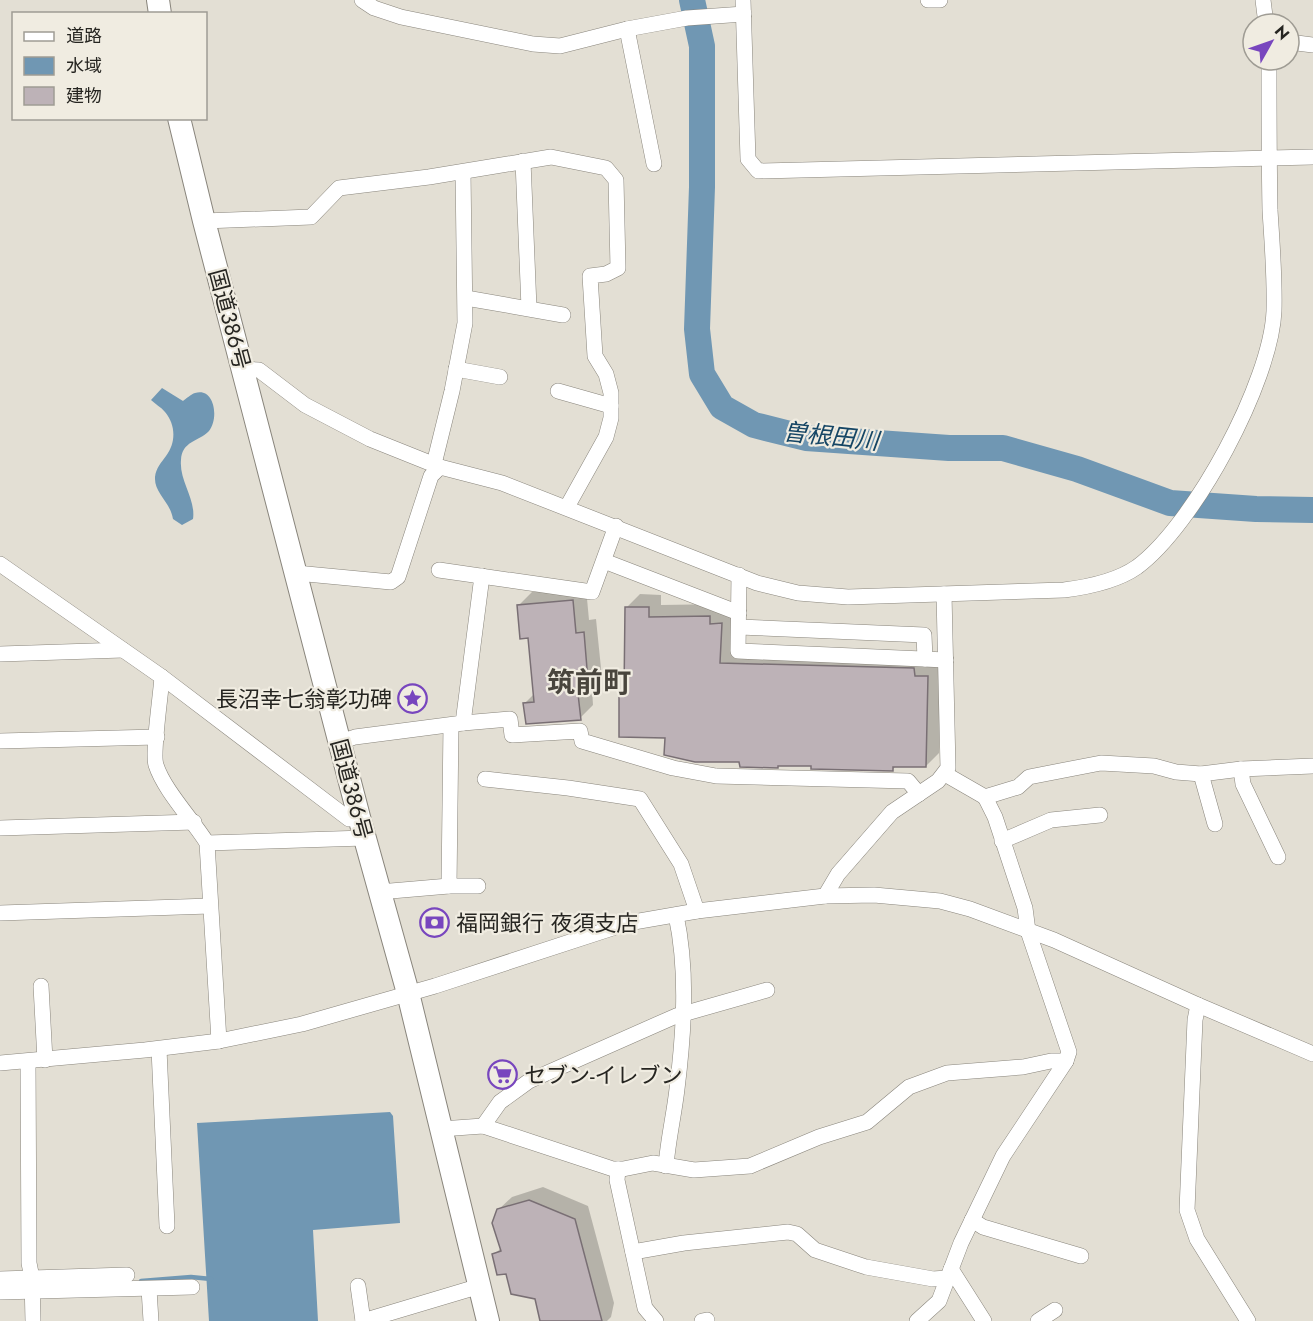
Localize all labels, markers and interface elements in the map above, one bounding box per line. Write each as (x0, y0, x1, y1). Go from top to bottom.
legend (12, 12, 207, 120)
north arrow (1241, 12, 1301, 72)
text: N (1269, 20, 1295, 45)
text: 道路 (66, 23, 102, 49)
text: 水域 (66, 53, 102, 79)
text: 建物 (66, 83, 102, 109)
street label: 国道386号 (201, 265, 259, 373)
water label: 曽根田川 (781, 414, 884, 459)
district label: 筑前町 (547, 662, 631, 703)
place label: 長沼幸七翁彰功碑 (216, 683, 392, 715)
place icon: 長沼幸七翁彰功碑 (397, 683, 429, 715)
street label: 国道386号 (323, 735, 381, 843)
bank icon: 福岡銀行 夜須支店 (419, 907, 451, 939)
place label: 福岡銀行 夜須支店 (456, 907, 639, 939)
supermarket icon: セブン-イレブン (487, 1059, 519, 1091)
place label: セブン-イレブン (524, 1059, 683, 1091)

